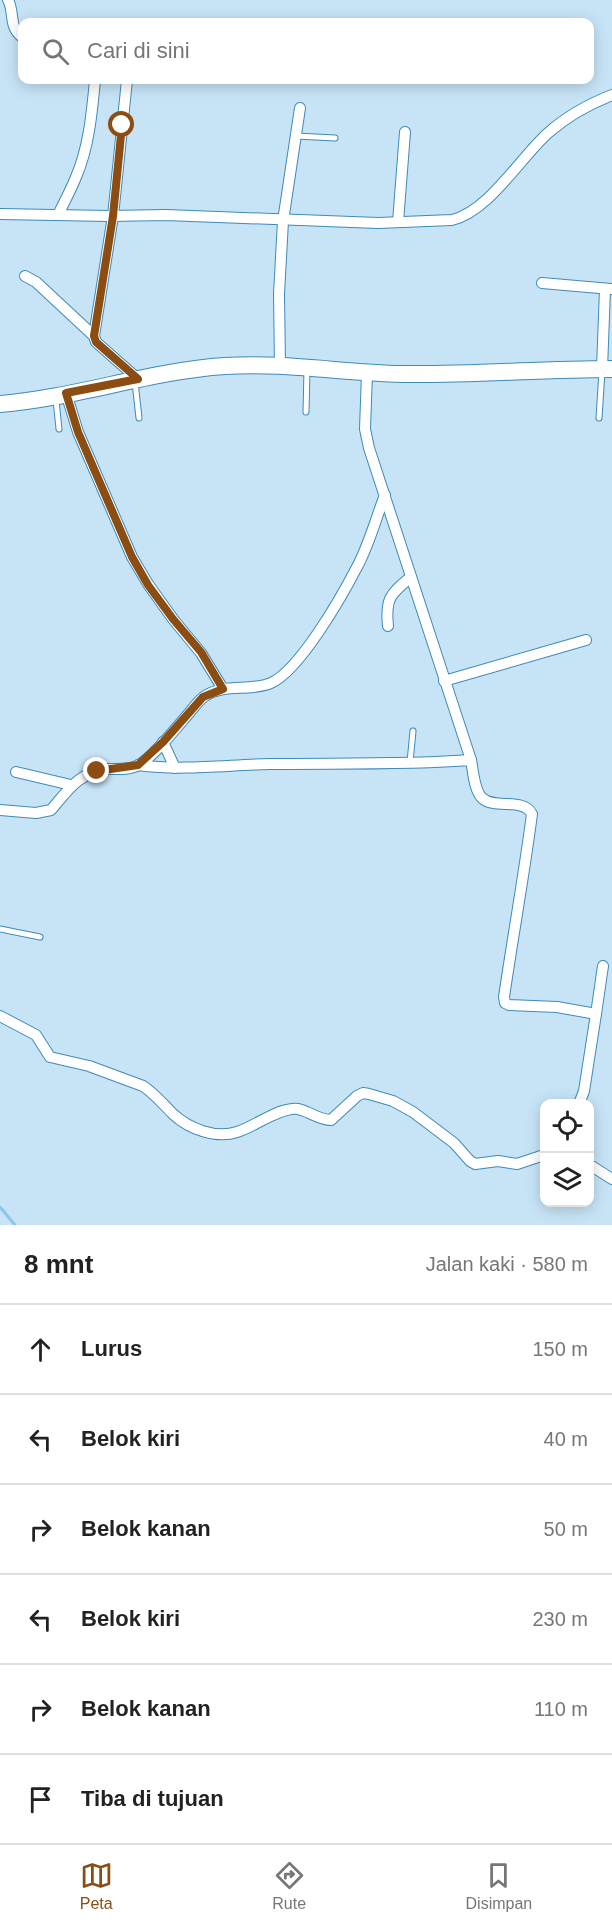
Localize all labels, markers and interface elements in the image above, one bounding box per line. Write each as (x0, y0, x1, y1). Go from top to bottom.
search box (18, 18, 594, 84)
icon: search (39, 35, 72, 68)
text: Cari di sini (87, 38, 190, 63)
route start (108, 111, 134, 137)
route end (83, 757, 109, 783)
map controls (540, 1099, 594, 1207)
button: locate (540, 1099, 594, 1153)
button: layers (540, 1153, 594, 1207)
text: 8 mnt (24, 1249, 93, 1279)
text: Jalan kaki · 580 m (426, 1253, 588, 1275)
icon: ahead (24, 1333, 57, 1366)
text: Lurus (81, 1336, 142, 1361)
text: 150 m (532, 1338, 588, 1360)
icon: left (24, 1423, 57, 1456)
text: Belok kiri (81, 1426, 180, 1451)
text: 40 m (544, 1428, 588, 1450)
icon: right (24, 1513, 57, 1546)
text: Belok kanan (81, 1516, 211, 1541)
text: 50 m (544, 1518, 588, 1540)
icon: left (24, 1603, 57, 1636)
text: Belok kiri (81, 1606, 180, 1631)
text: 230 m (532, 1608, 588, 1630)
icon: right (24, 1693, 57, 1726)
text: Belok kanan (81, 1696, 211, 1721)
text: 110 m (534, 1698, 588, 1720)
icon: arrive (24, 1783, 57, 1816)
text: Tiba di tujuan (81, 1786, 224, 1811)
tab: Peta (80, 1859, 113, 1913)
tab: Rute (272, 1859, 306, 1913)
tab: Disimpan (466, 1859, 532, 1913)

